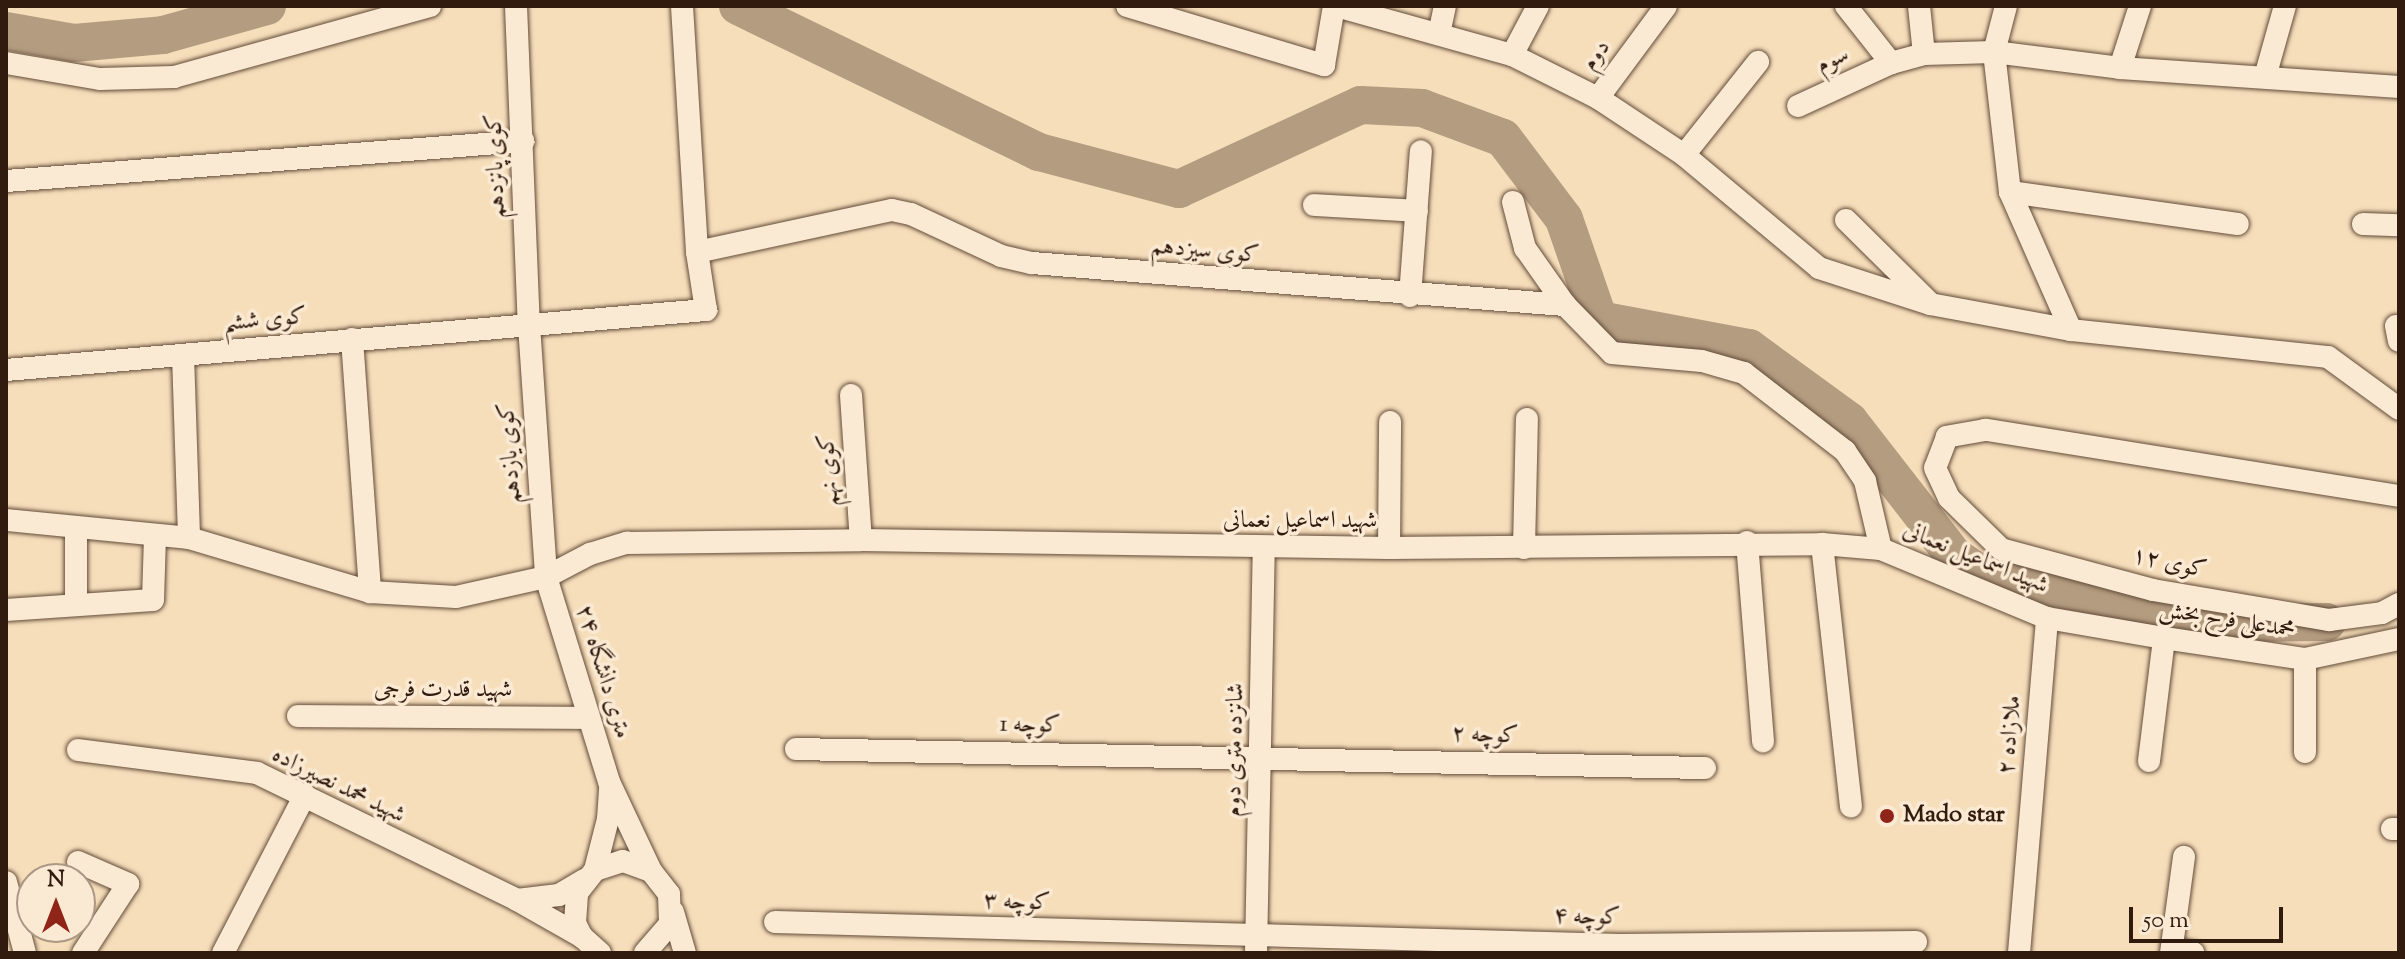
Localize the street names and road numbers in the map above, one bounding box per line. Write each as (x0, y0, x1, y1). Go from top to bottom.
street label: دوم (1576, 35, 1618, 77)
street label: سوم (1812, 41, 1854, 81)
street label: کوی پانزدهم (481, 113, 513, 219)
street label: کوی سیزدهم (1150, 233, 1260, 271)
street label: کوی ششم (222, 303, 308, 339)
street label: کوی یازدهم (493, 401, 529, 505)
street label: کوی نهم (813, 433, 847, 507)
street label: شهید اسماعیل نعمانی (1223, 508, 1377, 536)
street label: شهید اسماعیل نعمانی (1898, 517, 2052, 601)
street label: کوی ۱۲ (2129, 542, 2209, 586)
street label: محمدعلی فرح بخش (2157, 596, 2297, 646)
street label: ۲۴ متری دانشگاه (568, 602, 636, 742)
street label: شهید قدرت فرجی (374, 677, 512, 705)
street label: شانزده متری دوم (1220, 683, 1252, 817)
street label: ملازاده ۲ (1993, 694, 2029, 776)
street label: کوچه 1 (999, 711, 1061, 741)
street label: کوچه ۲ (1451, 720, 1519, 752)
street label: شهید محمد نصیرزاده (267, 741, 409, 831)
street label: کوچه ۳ (983, 887, 1051, 919)
street label: کوچه ۴ (1553, 903, 1621, 933)

